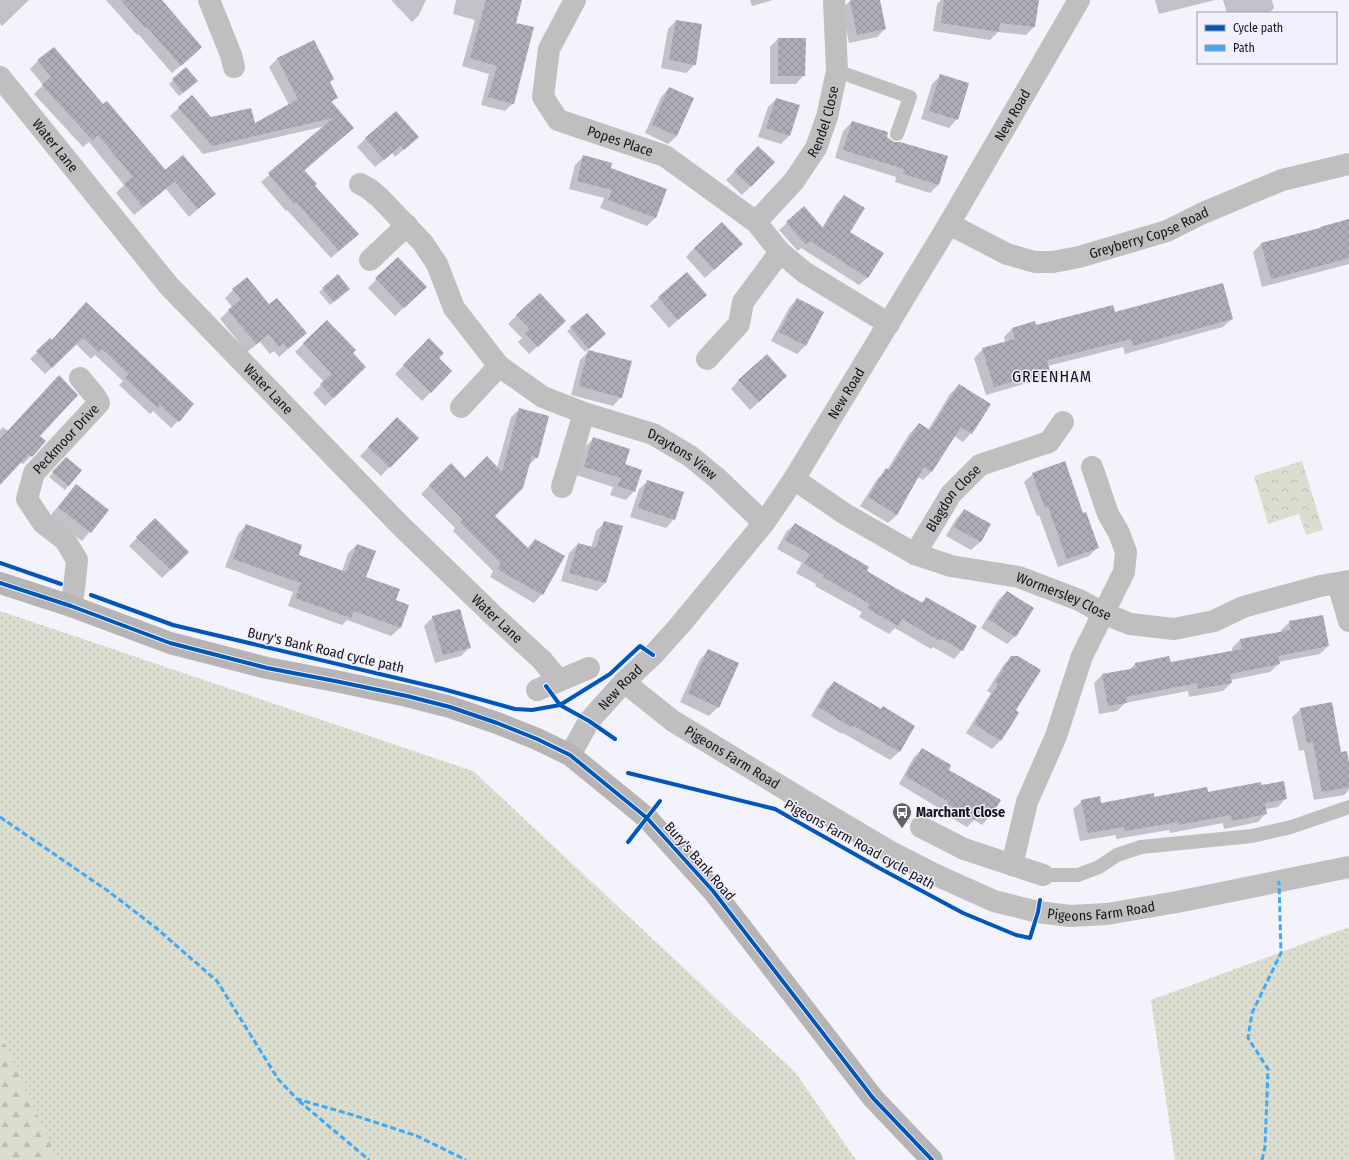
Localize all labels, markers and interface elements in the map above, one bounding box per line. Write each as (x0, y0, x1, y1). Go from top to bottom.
legend (1197, 12, 1337, 64)
text: Cycle path (1233, 21, 1283, 35)
text: Path (1233, 41, 1255, 55)
street label: Rendel Close (804, 84, 843, 161)
street label: New Road (991, 86, 1034, 144)
street label: Water Lane (28, 116, 82, 176)
street label: Popes Place (585, 122, 655, 160)
street label: Greyberry Copse Road (1087, 204, 1211, 263)
street label: Water Lane (240, 361, 296, 418)
street label: New Road (824, 365, 869, 422)
district label: GREENHAM (1012, 367, 1092, 386)
street label: Peckmoor Drive (29, 400, 103, 478)
street label: Draytons View (646, 425, 720, 484)
street label: Blagdon Close (922, 461, 985, 535)
street label: Wormersley Close (1014, 569, 1114, 624)
street label: Water Lane (468, 591, 526, 647)
street label: Bury's Bank Road cycle path (246, 624, 406, 677)
street label: New Road (595, 661, 646, 714)
street label: Pigeons Farm Road (681, 722, 783, 793)
street label: Pigeons Farm Road cycle path (781, 796, 938, 893)
bus stop icon: Marchant Close (891, 801, 913, 829)
place label: Marchant Close (916, 804, 1005, 821)
street label: Bury's Bank Road (661, 818, 738, 904)
street label: Pigeons Farm Road (1046, 898, 1156, 925)

